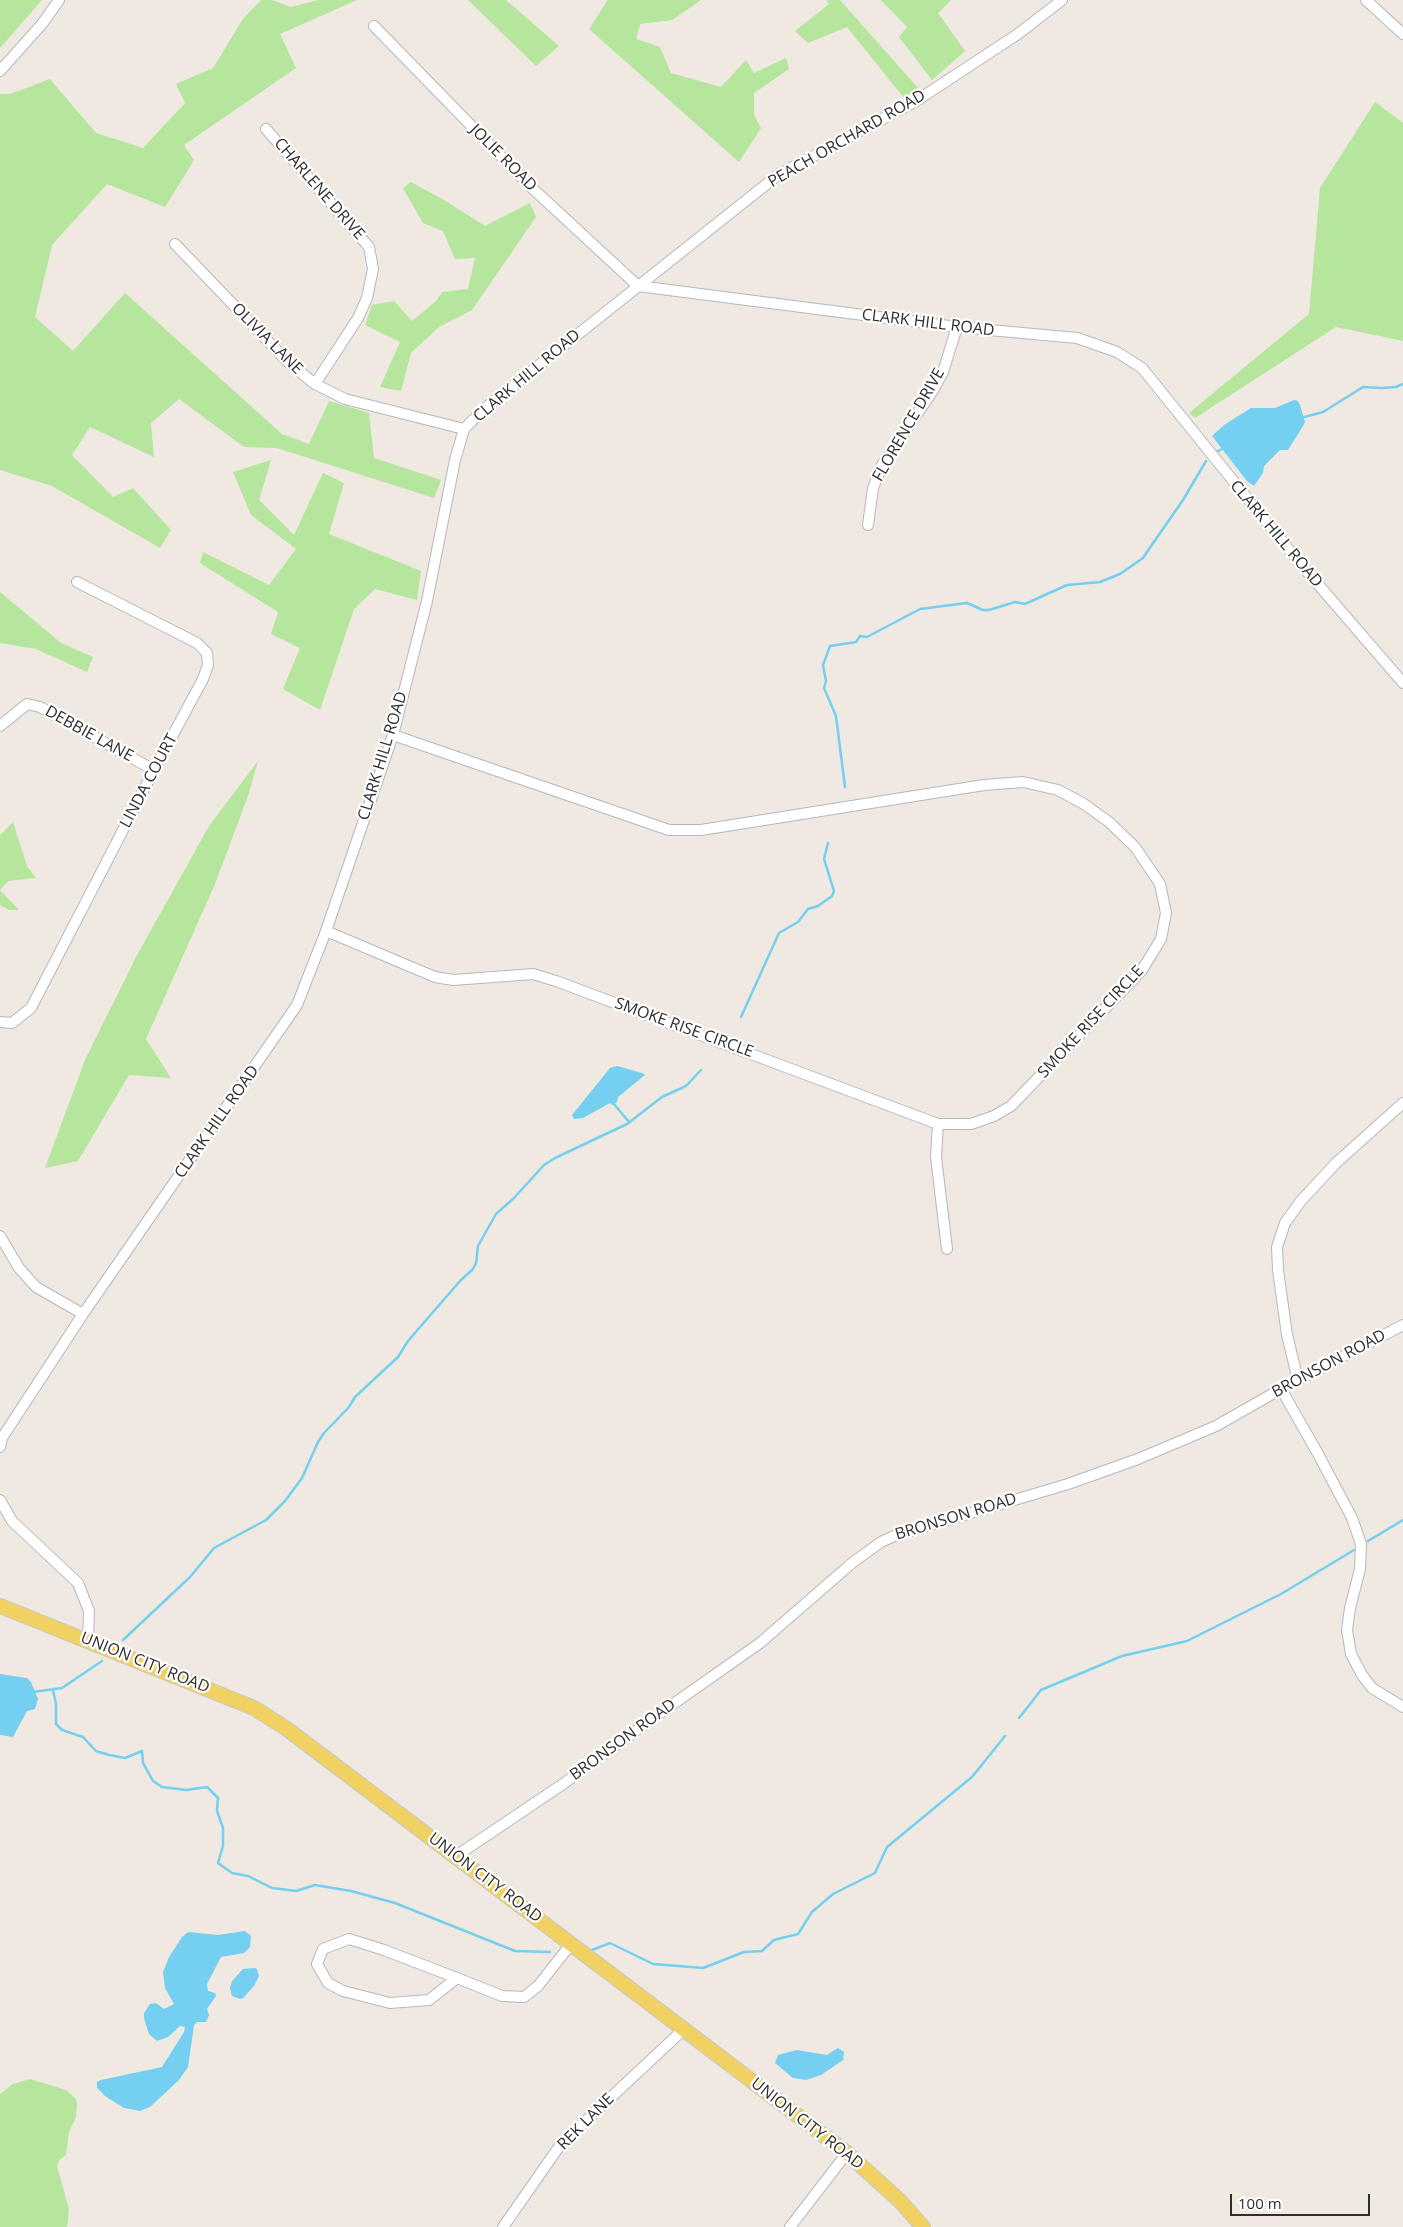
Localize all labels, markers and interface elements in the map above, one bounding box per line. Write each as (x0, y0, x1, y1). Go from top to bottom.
street label: PEACH ORCHARD ROAD (765, 86, 929, 192)
street label: JOLIE ROAD (466, 121, 540, 195)
street label: CHARLENE DRIVE (270, 134, 368, 244)
street label: OLIVIA LANE (227, 299, 307, 379)
street label: CLARK HILL ROAD (861, 305, 995, 341)
street label: CLARK HILL ROAD (470, 326, 584, 426)
street label: FLORENCE DRIVE (869, 365, 949, 485)
street label: CLARK HILL ROAD (1226, 477, 1326, 591)
street label: CLARK HILL ROAD (354, 689, 412, 823)
street label: DEBBIE LANE (41, 702, 137, 766)
street label: LINDA COURT (116, 731, 182, 831)
street label: SMOKE RISE CIRCLE (1034, 962, 1148, 1082)
street label: SMOKE RISE CIRCLE (612, 994, 756, 1062)
street label: CLARK HILL ROAD (171, 1062, 263, 1182)
street label: BRONSON ROAD (1269, 1326, 1389, 1402)
street label: BRONSON ROAD (893, 1489, 1019, 1545)
street label: UNION CITY ROAD (78, 1628, 212, 1698)
street label: BRONSON ROAD (566, 1695, 680, 1785)
street label: UNION CITY ROAD (424, 1829, 546, 1927)
street label: UNION CITY ROAD (747, 2074, 867, 2174)
street label: REK LANE (554, 2090, 618, 2154)
scale bar (1233, 2184, 1373, 2216)
text: 100 m (1238, 2193, 1282, 2213)

